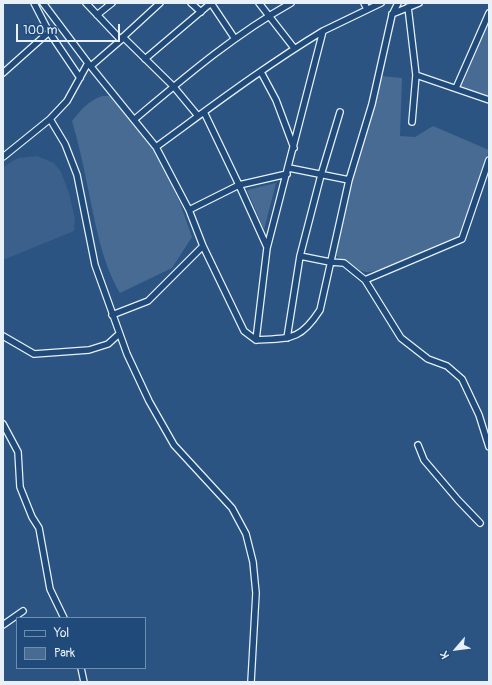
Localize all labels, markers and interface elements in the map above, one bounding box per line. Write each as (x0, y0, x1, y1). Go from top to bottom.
scale bar (18, 16, 122, 42)
text: 100 m (23, 23, 57, 38)
legend (16, 617, 146, 669)
text: Yol (54, 626, 69, 641)
north arrow (436, 629, 476, 669)
text: Park (54, 646, 75, 661)
text: K (438, 649, 452, 661)

